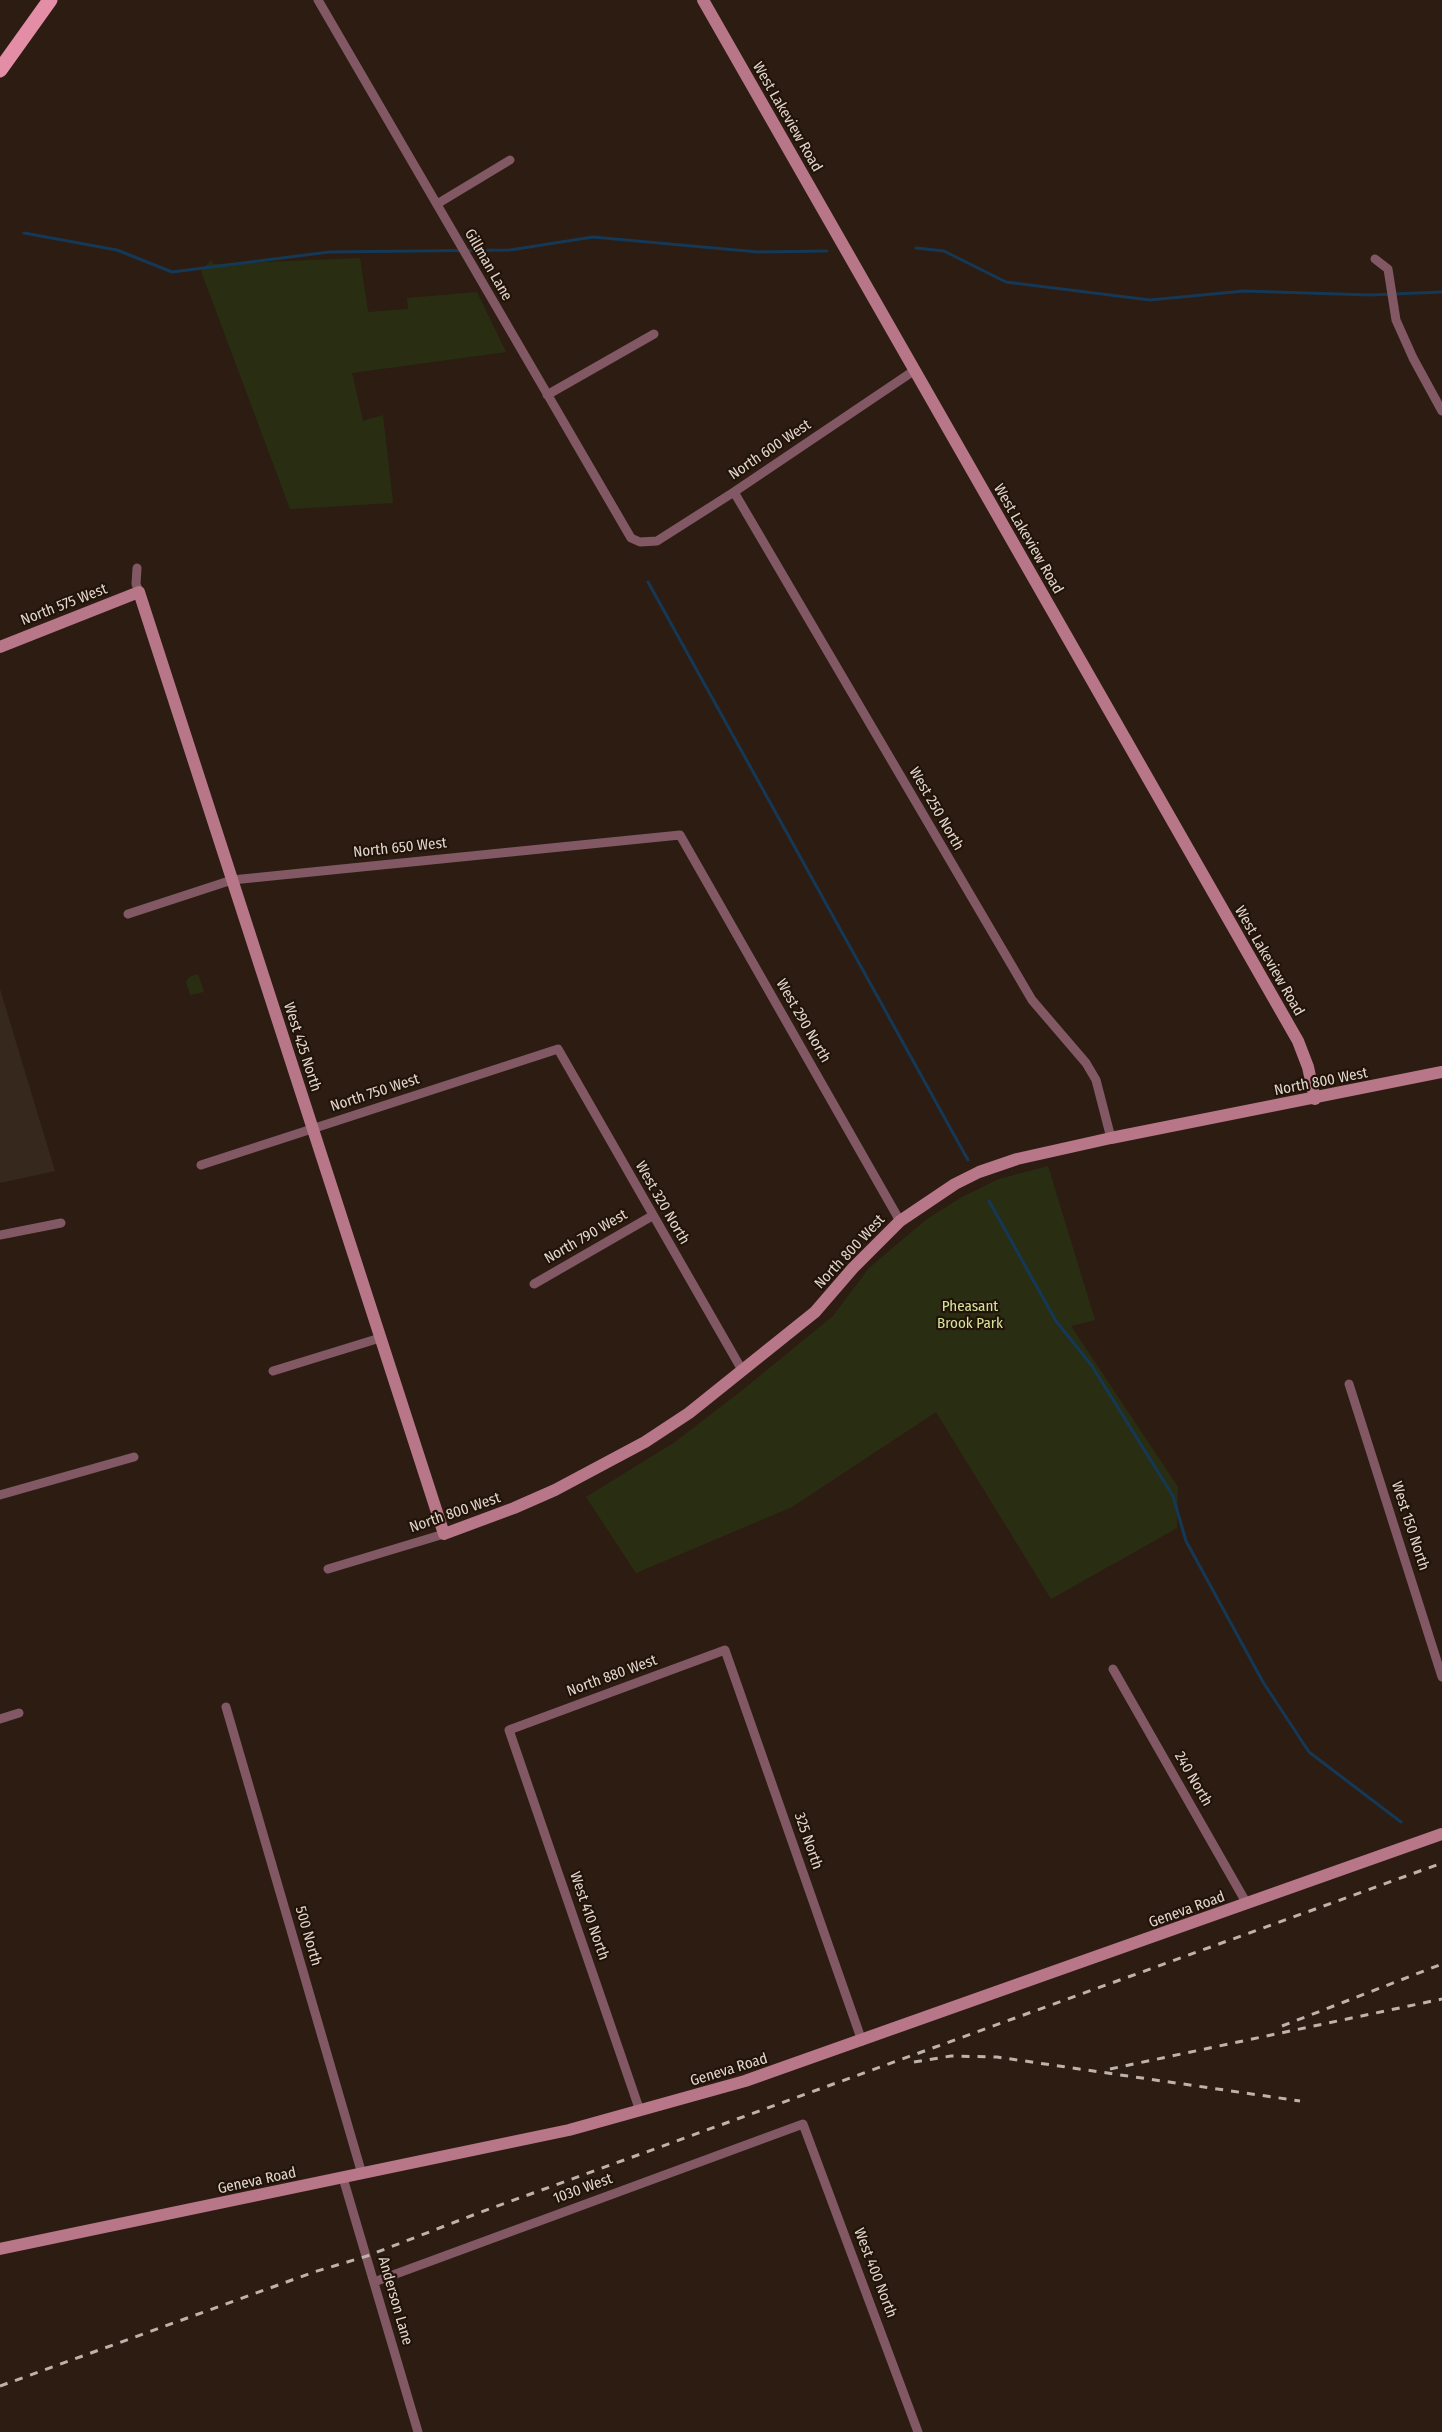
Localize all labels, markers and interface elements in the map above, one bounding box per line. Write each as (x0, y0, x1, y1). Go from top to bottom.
street label: West Lakeview Road (748, 59, 826, 175)
street label: Gillman Lane (460, 226, 516, 304)
street label: North 600 West (726, 416, 814, 484)
street label: West Lakeview Road (989, 481, 1067, 597)
street label: North 575 West (18, 580, 110, 630)
street label: West 250 North (905, 764, 967, 854)
street label: North 650 West (352, 834, 448, 862)
street label: West Lakeview Road (1230, 903, 1308, 1019)
street label: West 290 North (772, 976, 834, 1066)
street label: West 425 North (279, 1000, 325, 1094)
street label: North 800 West (1273, 1064, 1369, 1100)
street label: North 750 West (328, 1070, 422, 1116)
street label: West 320 North (631, 1158, 693, 1248)
street label: North 790 West (541, 1206, 631, 1268)
street label: North 800 West (811, 1211, 889, 1293)
park label: Pheasant Brook Park (937, 1298, 1003, 1333)
street label: West 150 North (1387, 1479, 1433, 1573)
street label: North 800 West (407, 1489, 503, 1537)
street label: North 880 West (564, 1651, 660, 1701)
street label: 240 North (1170, 1749, 1216, 1809)
street label: 325 North (790, 1810, 826, 1872)
street label: West 410 North (566, 1870, 612, 1962)
street label: Geneva Road (1146, 1888, 1228, 1932)
street label: 500 North (291, 1904, 325, 1968)
street label: Geneva Road (688, 2050, 770, 2090)
street label: Geneva Road (216, 2164, 298, 2198)
street label: 1030 West (551, 2170, 615, 2208)
street label: West 400 North (850, 2226, 900, 2320)
street label: Anderson Lane (374, 2255, 416, 2347)

